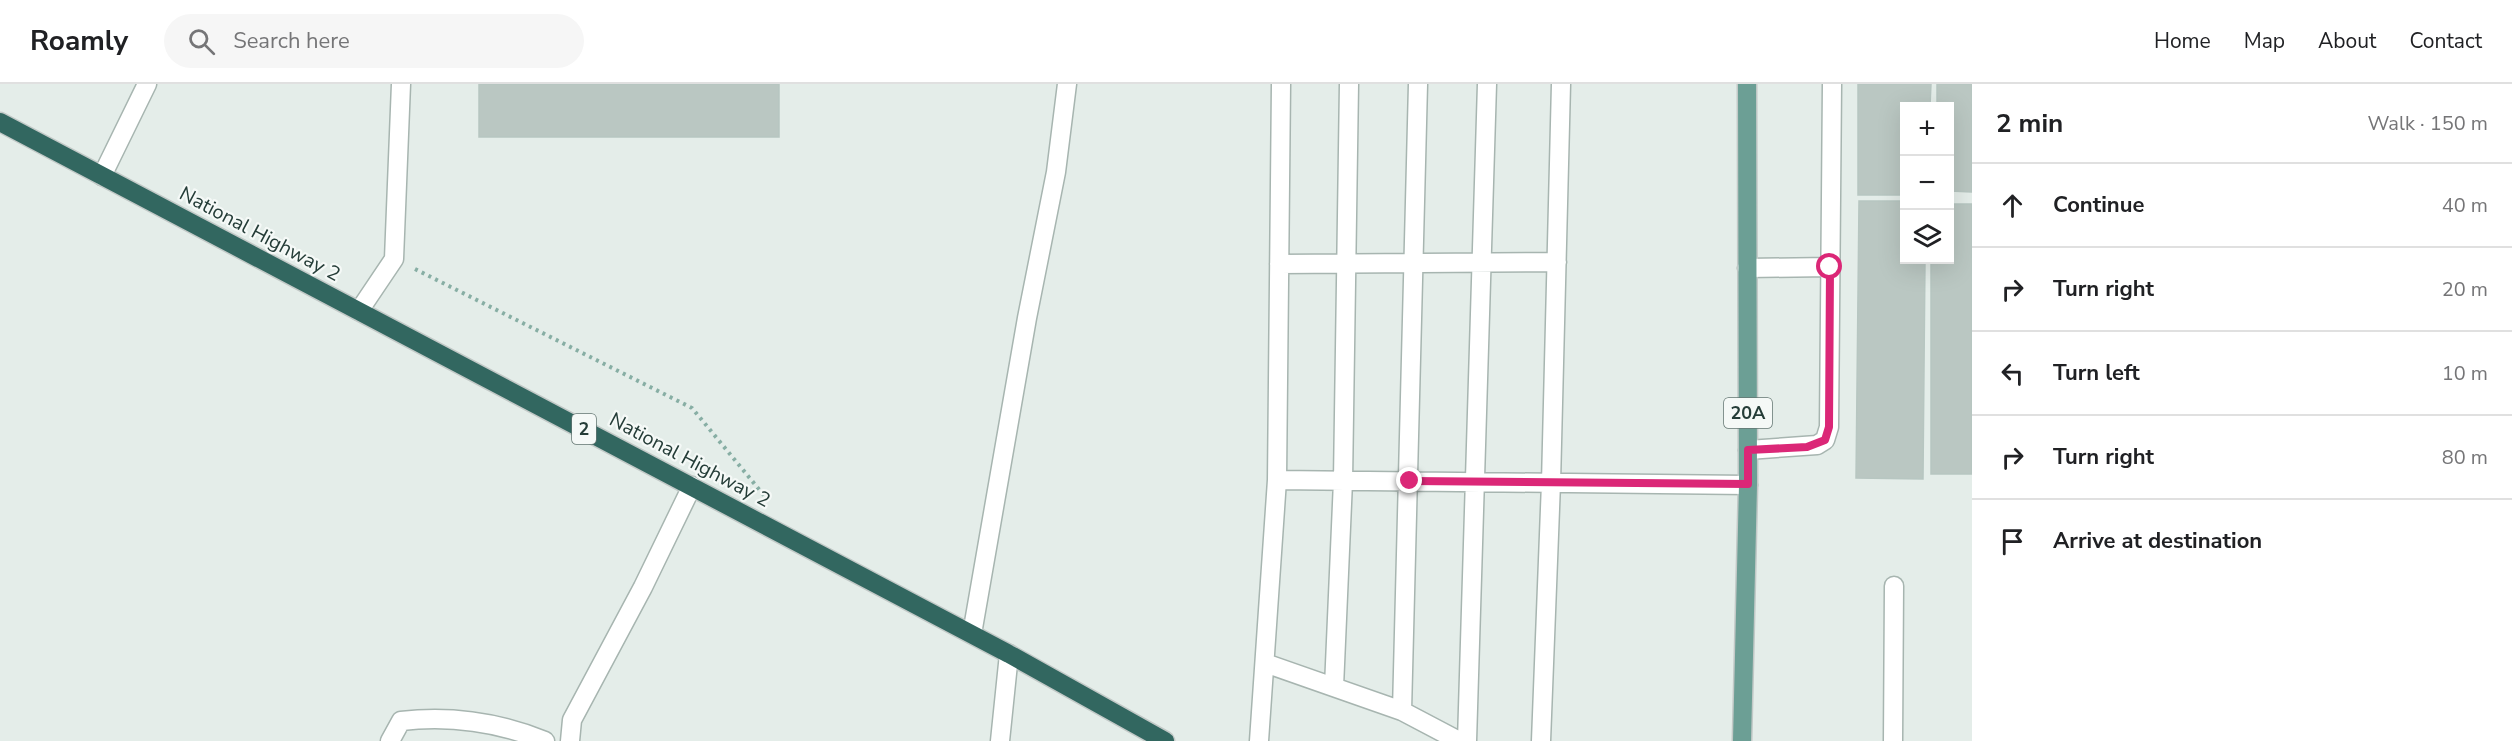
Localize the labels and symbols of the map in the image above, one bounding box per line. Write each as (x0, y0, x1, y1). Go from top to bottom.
street label: National Highway 2 (175, 180, 345, 288)
route start (1816, 253, 1842, 279)
road number: 20A (1724, 398, 1772, 428)
street label: National Highway 2 (605, 406, 775, 514)
road number: 2 (572, 414, 596, 444)
route end (1396, 467, 1422, 493)

